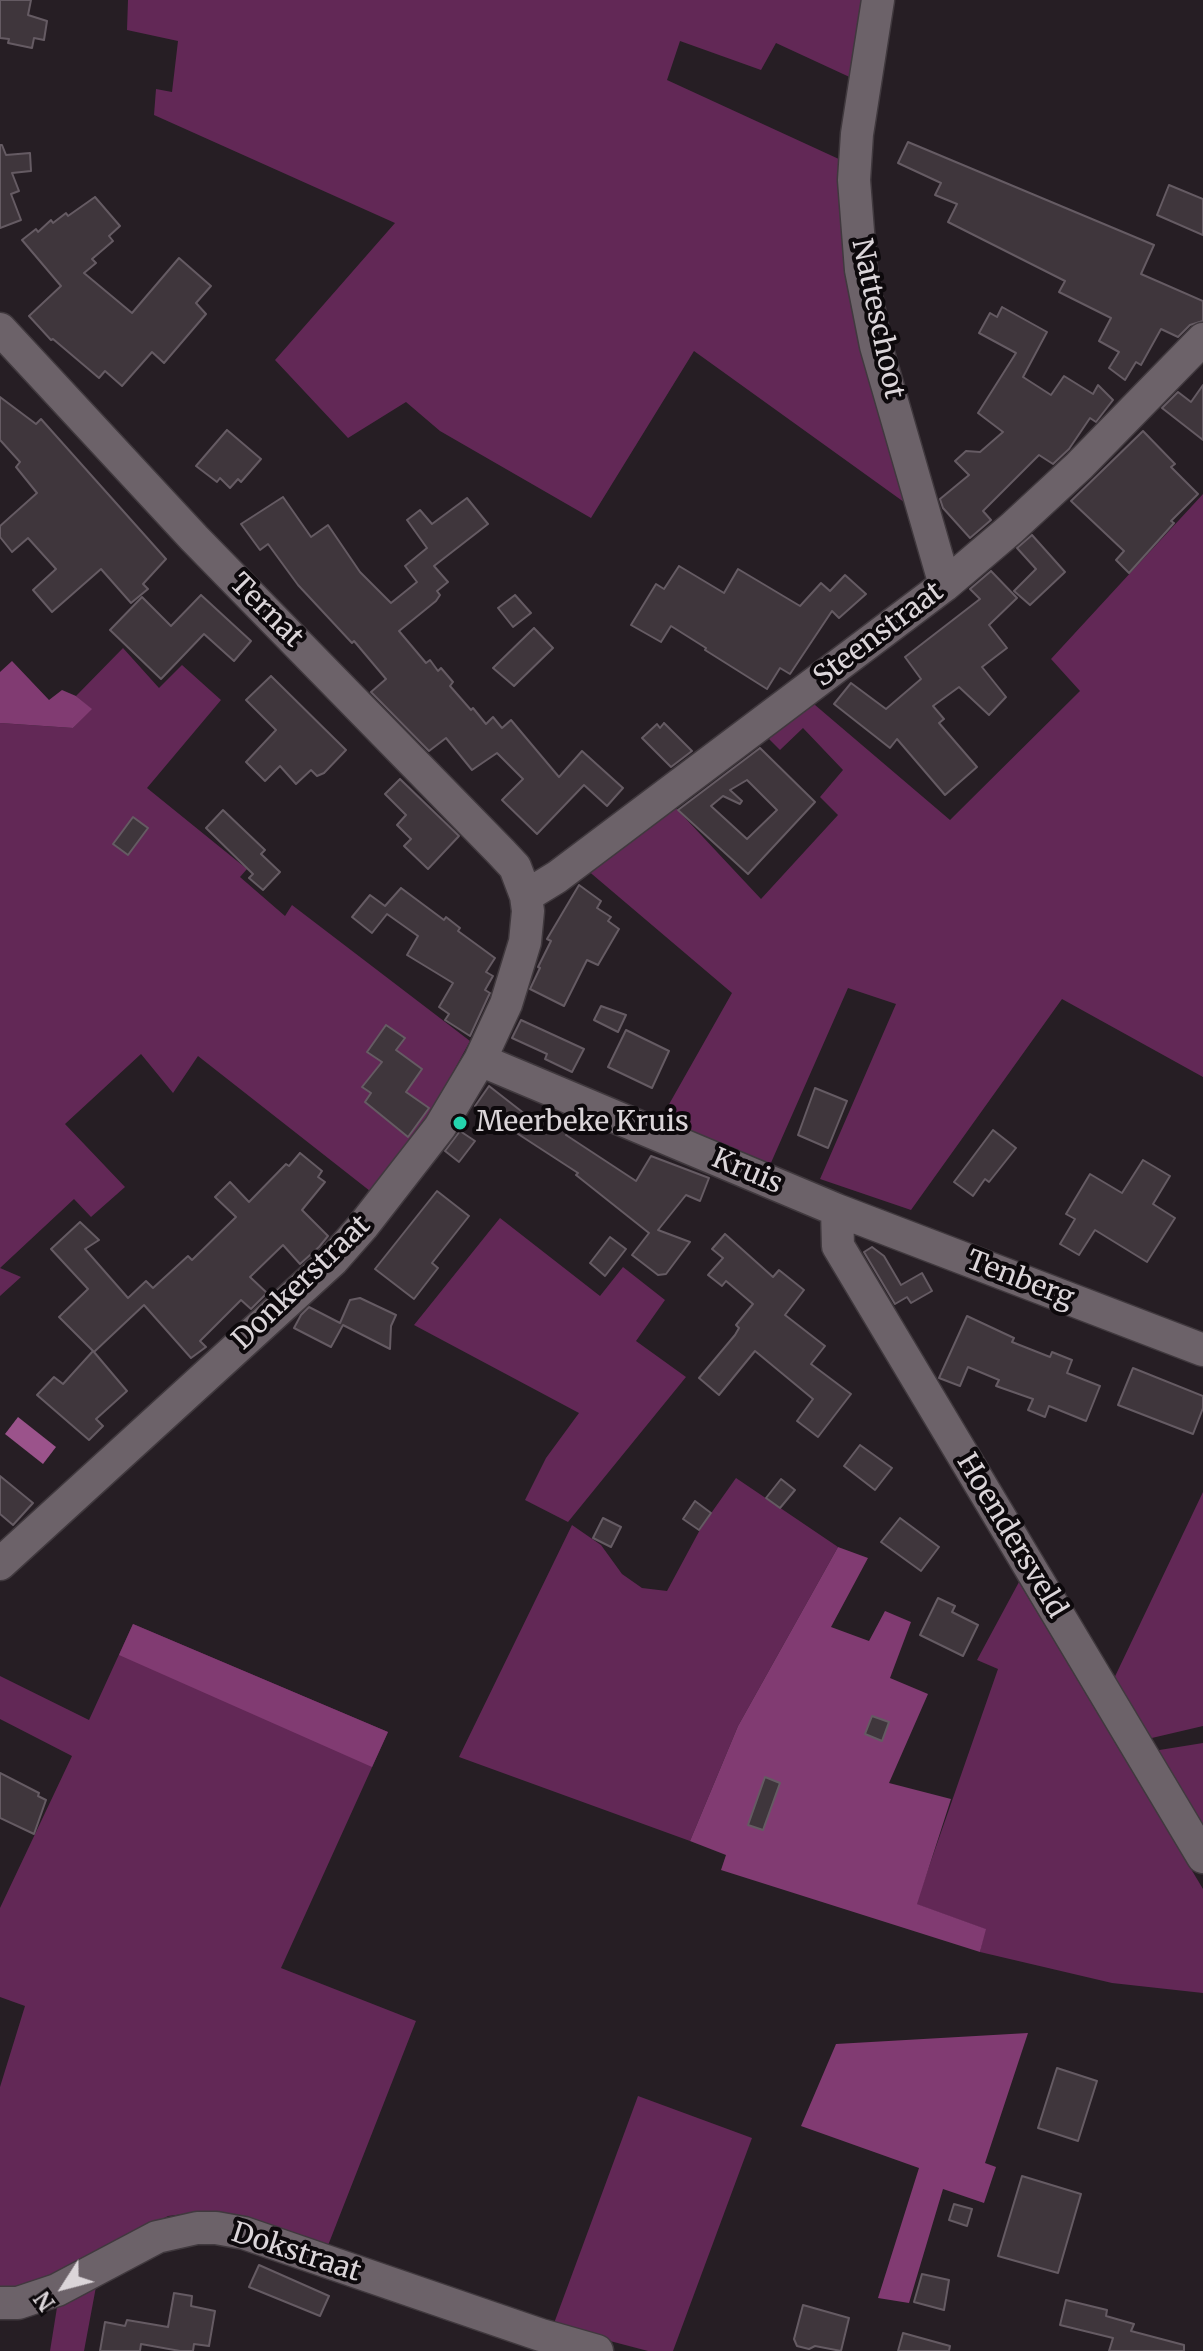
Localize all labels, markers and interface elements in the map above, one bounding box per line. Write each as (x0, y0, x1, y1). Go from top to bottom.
street label: Natteschoot (844, 236, 910, 402)
street label: Ternat (222, 567, 310, 655)
street label: Steenstraat (808, 575, 950, 695)
place label: Meerbeke Kruis (476, 1106, 689, 1140)
marker: Meerbeke Kruis (451, 1114, 469, 1132)
street label: Kruis (707, 1142, 787, 1202)
street label: Donkerstraat (226, 1209, 378, 1357)
street label: Tenberg (961, 1244, 1079, 1316)
street label: Hoendersveld (949, 1448, 1073, 1624)
street label: Dokstraat (227, 2216, 365, 2290)
north arrow (24, 2247, 104, 2327)
text: N (28, 2286, 61, 2316)

